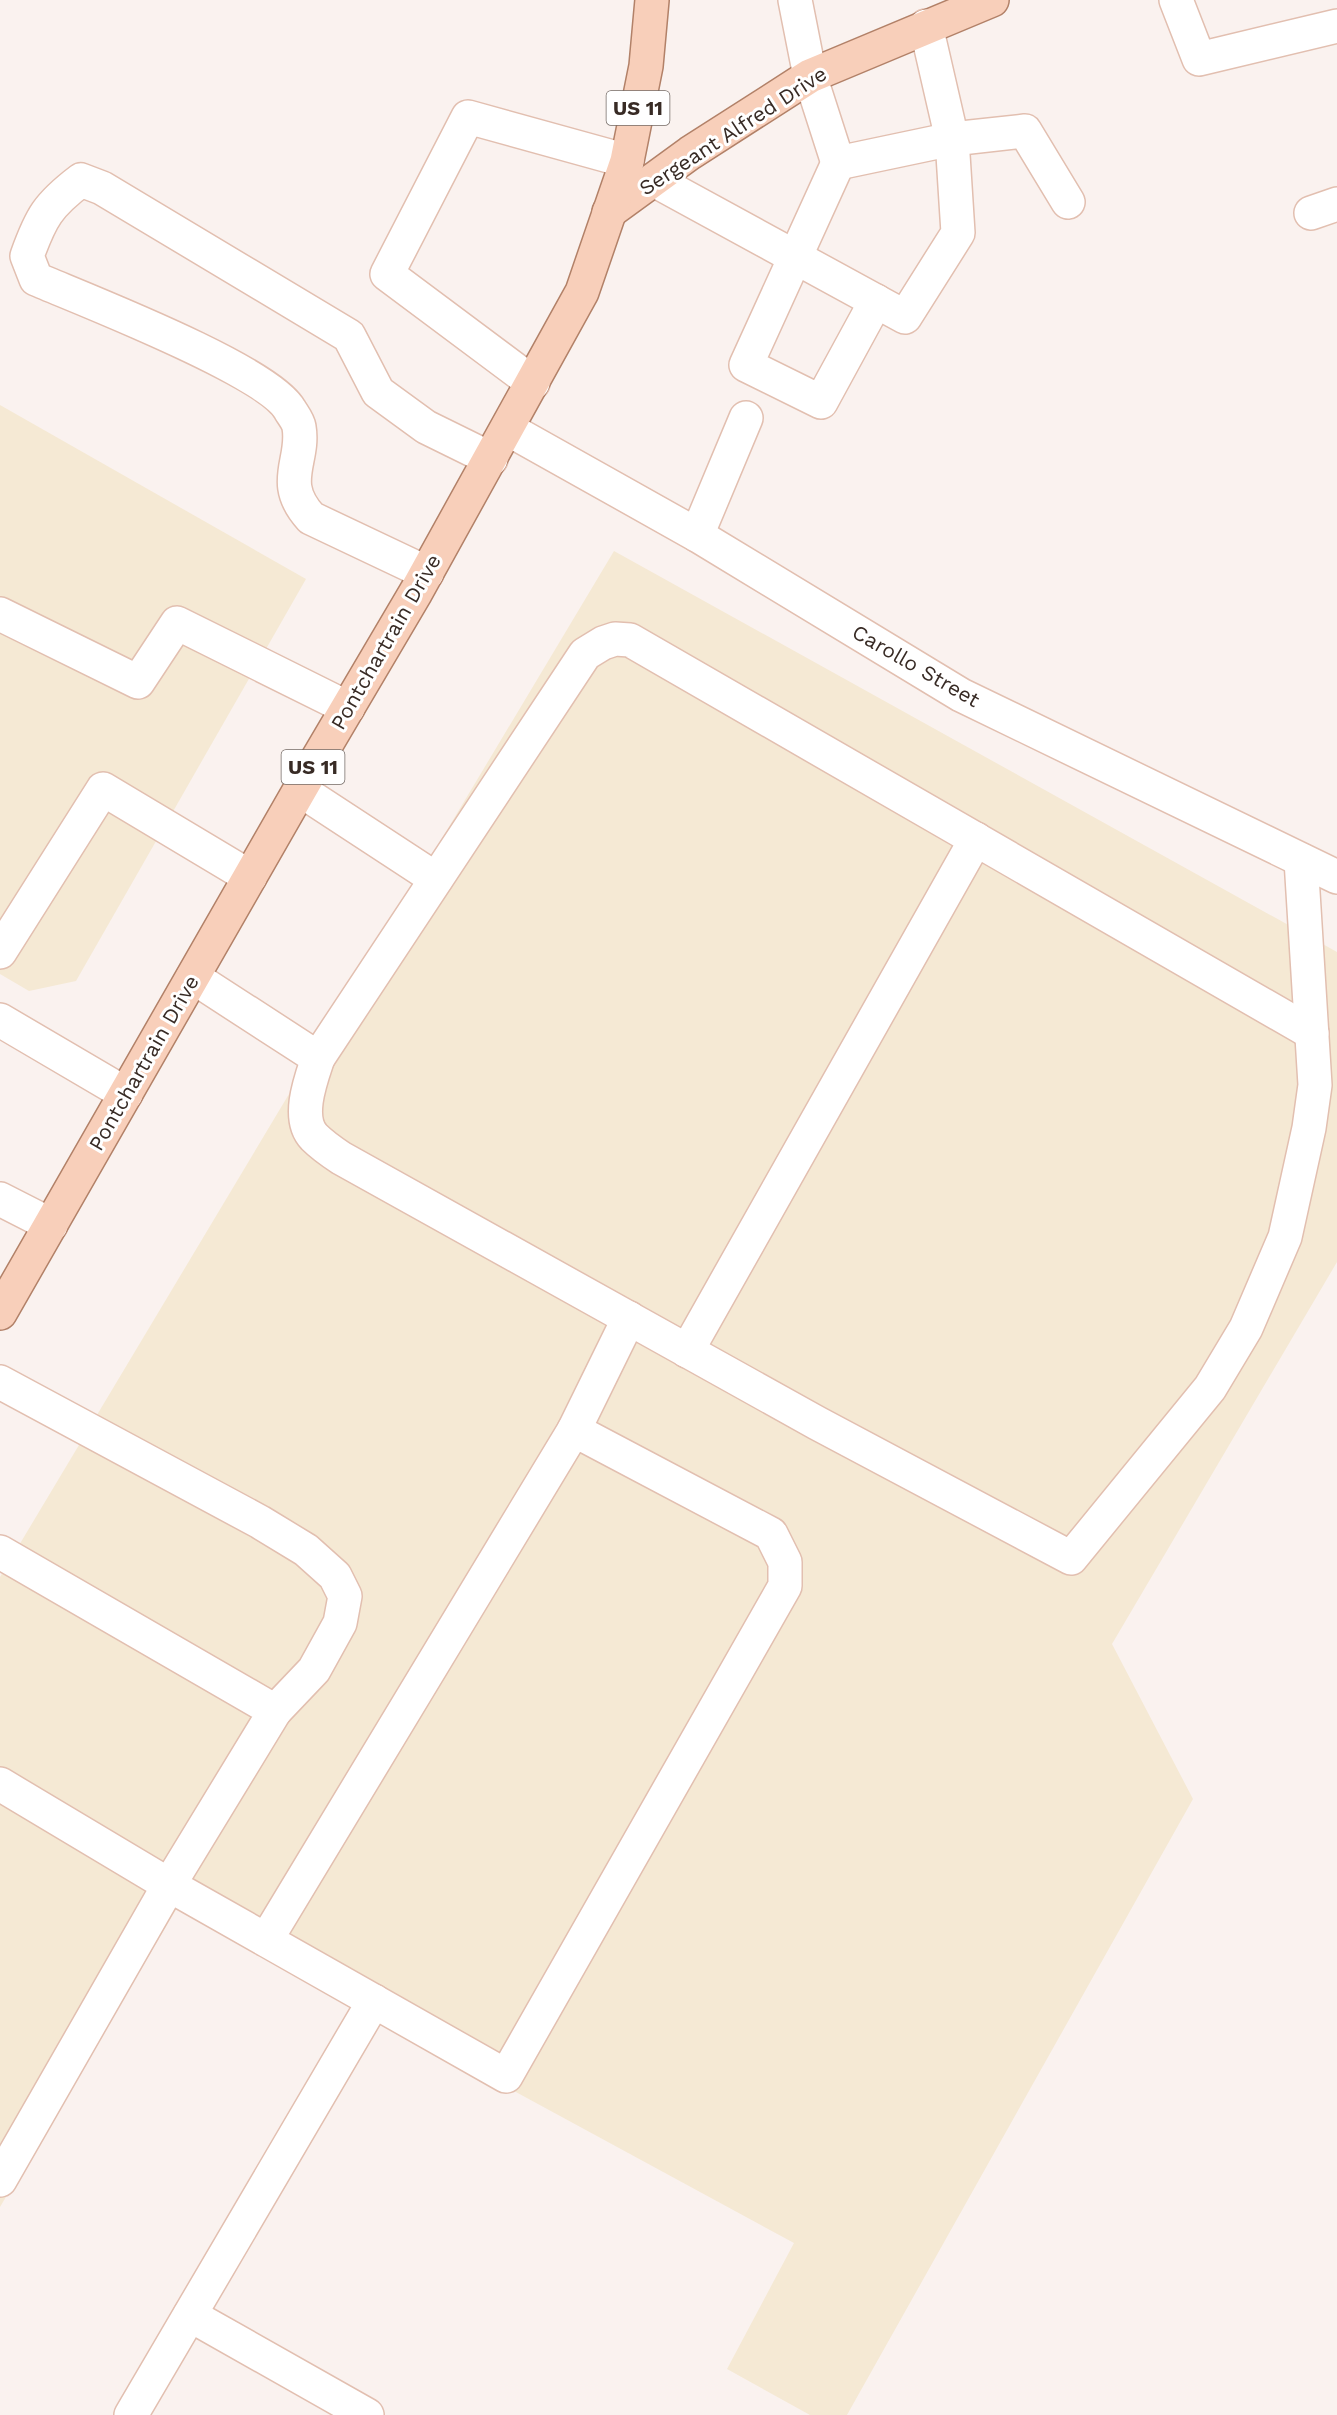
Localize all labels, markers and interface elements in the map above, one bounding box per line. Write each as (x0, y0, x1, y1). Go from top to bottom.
street label: Sergeant Alfred Drive (634, 61, 831, 200)
road number: US 11 (606, 91, 670, 125)
street label: Pontchartrain Drive (325, 550, 446, 734)
street label: Carollo Street (848, 619, 985, 712)
road number: US 11 (282, 750, 344, 784)
street label: Pontchartrain Drive (83, 971, 204, 1155)

